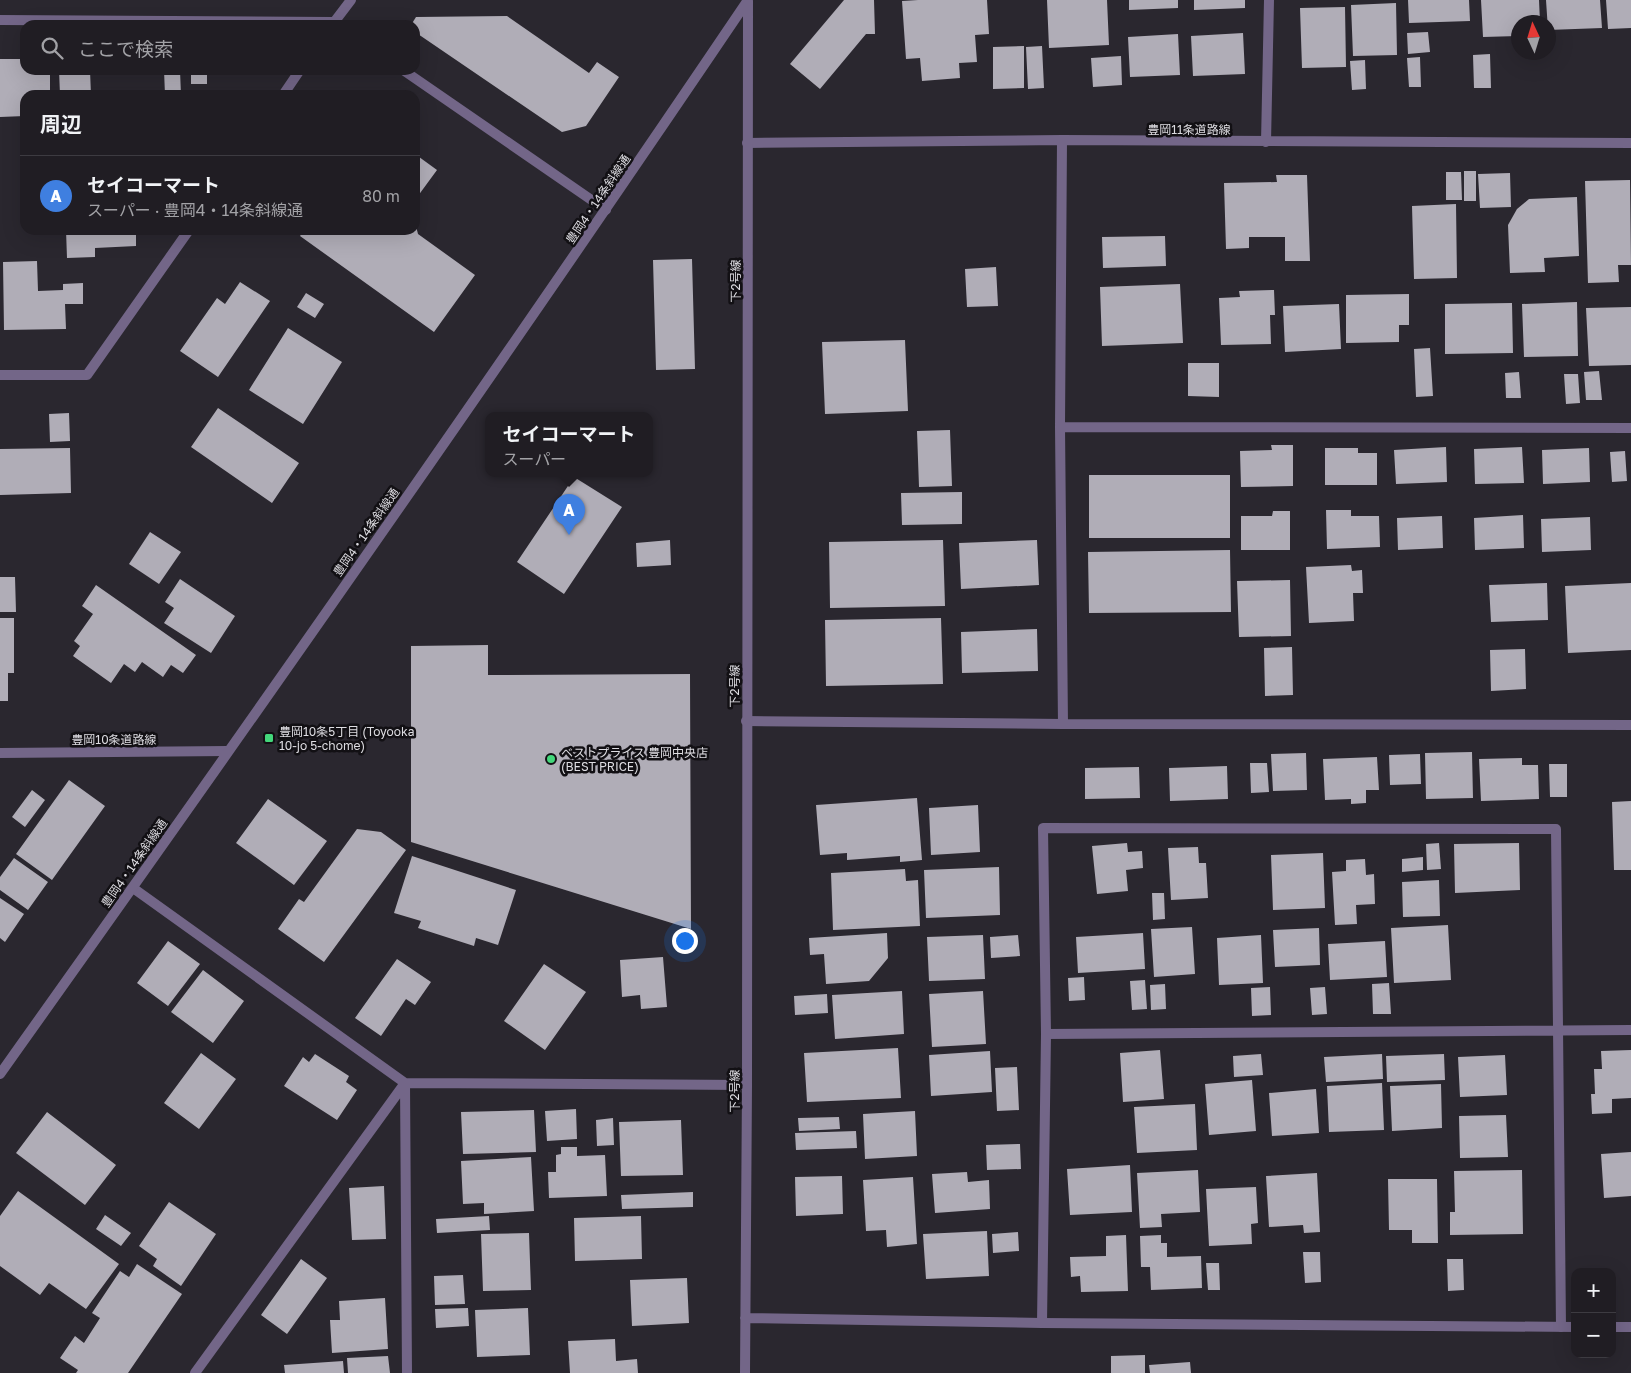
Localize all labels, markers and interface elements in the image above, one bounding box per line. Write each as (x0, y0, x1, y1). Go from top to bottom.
north arrow (1511, 15, 1556, 60)
search box (20, 20, 420, 75)
icon: search (38, 34, 66, 62)
text: ここで検索 (78, 37, 173, 60)
text: 周辺 (40, 111, 82, 137)
street label: 豊岡11条道路線 (1147, 122, 1231, 137)
street label: 豊岡4・14条斜線通 (563, 152, 633, 246)
text: セイコーマート (87, 173, 220, 196)
text: A (50, 186, 62, 206)
text: 80 m (362, 186, 400, 206)
text: スーパー · 豊岡4・14条斜線通 (87, 200, 303, 220)
street label: 下2号線 (728, 260, 743, 302)
popup (485, 412, 653, 477)
text: セイコーマート (502, 422, 636, 445)
text: スーパー (502, 449, 566, 469)
street label: 豊岡4・14条斜線通 (330, 485, 402, 579)
pin: A (553, 494, 585, 535)
street label: 下2号線 (727, 665, 742, 707)
place label: 豊岡10条5丁目 (Toyooka 10-jo 5-chome) (279, 724, 414, 753)
street label: 豊岡10条道路線 (71, 732, 157, 747)
marker: 豊岡10条5丁目 (Toyooka 10-jo 5-chome) (263, 732, 275, 744)
place label: ベストプライス 豊岡中央店 (BEST PRICE) (561, 745, 708, 774)
marker: ベストプライス 豊岡中央店 (BEST PRICE) (545, 753, 557, 765)
street label: 豊岡4・14条斜線通 (98, 816, 170, 910)
your location (672, 928, 698, 954)
street label: 下2号線 (727, 1070, 742, 1112)
map controls (1571, 1268, 1616, 1358)
button: + (1571, 1268, 1616, 1313)
button: − (1571, 1313, 1616, 1358)

